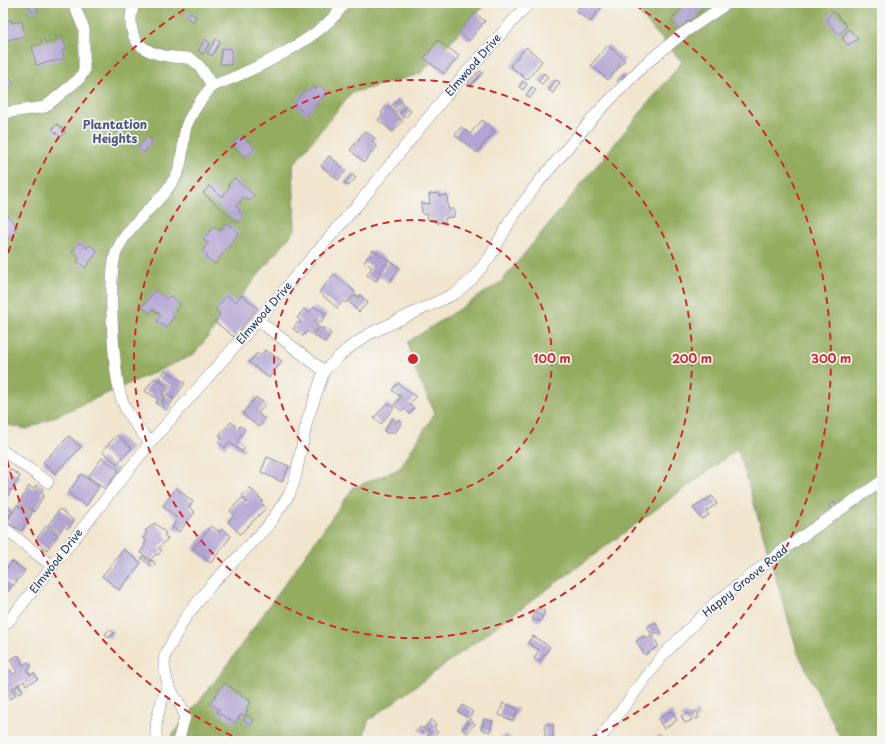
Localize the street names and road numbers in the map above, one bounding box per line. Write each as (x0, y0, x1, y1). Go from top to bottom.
street label: Elmwood Drive (441, 30, 505, 100)
street label: Elmwood Drive (232, 278, 296, 348)
street label: Elmwood Drive (25, 525, 86, 597)
street label: Happy Groove Road (698, 541, 791, 621)

